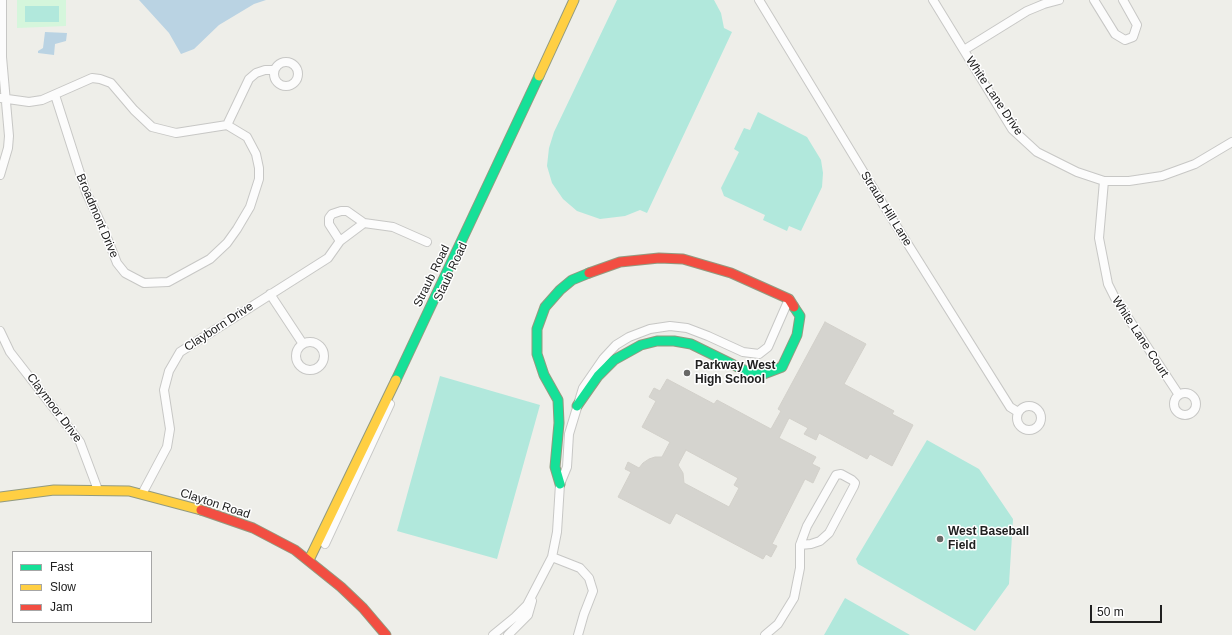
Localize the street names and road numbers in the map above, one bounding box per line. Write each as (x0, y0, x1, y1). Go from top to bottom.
street label: White Lane Drive (962, 54, 1026, 138)
street label: Straub Hill Lane (857, 169, 915, 249)
street label: Broadmont Drive (73, 172, 121, 260)
street label: Staub Road (431, 240, 471, 304)
street label: Straub Road (411, 243, 453, 309)
street label: White Lane Court (1109, 294, 1171, 380)
street label: Clayborn Drive (182, 299, 256, 355)
street label: Claymoor Drive (23, 371, 85, 445)
street label: Clayton Road (178, 486, 252, 522)

